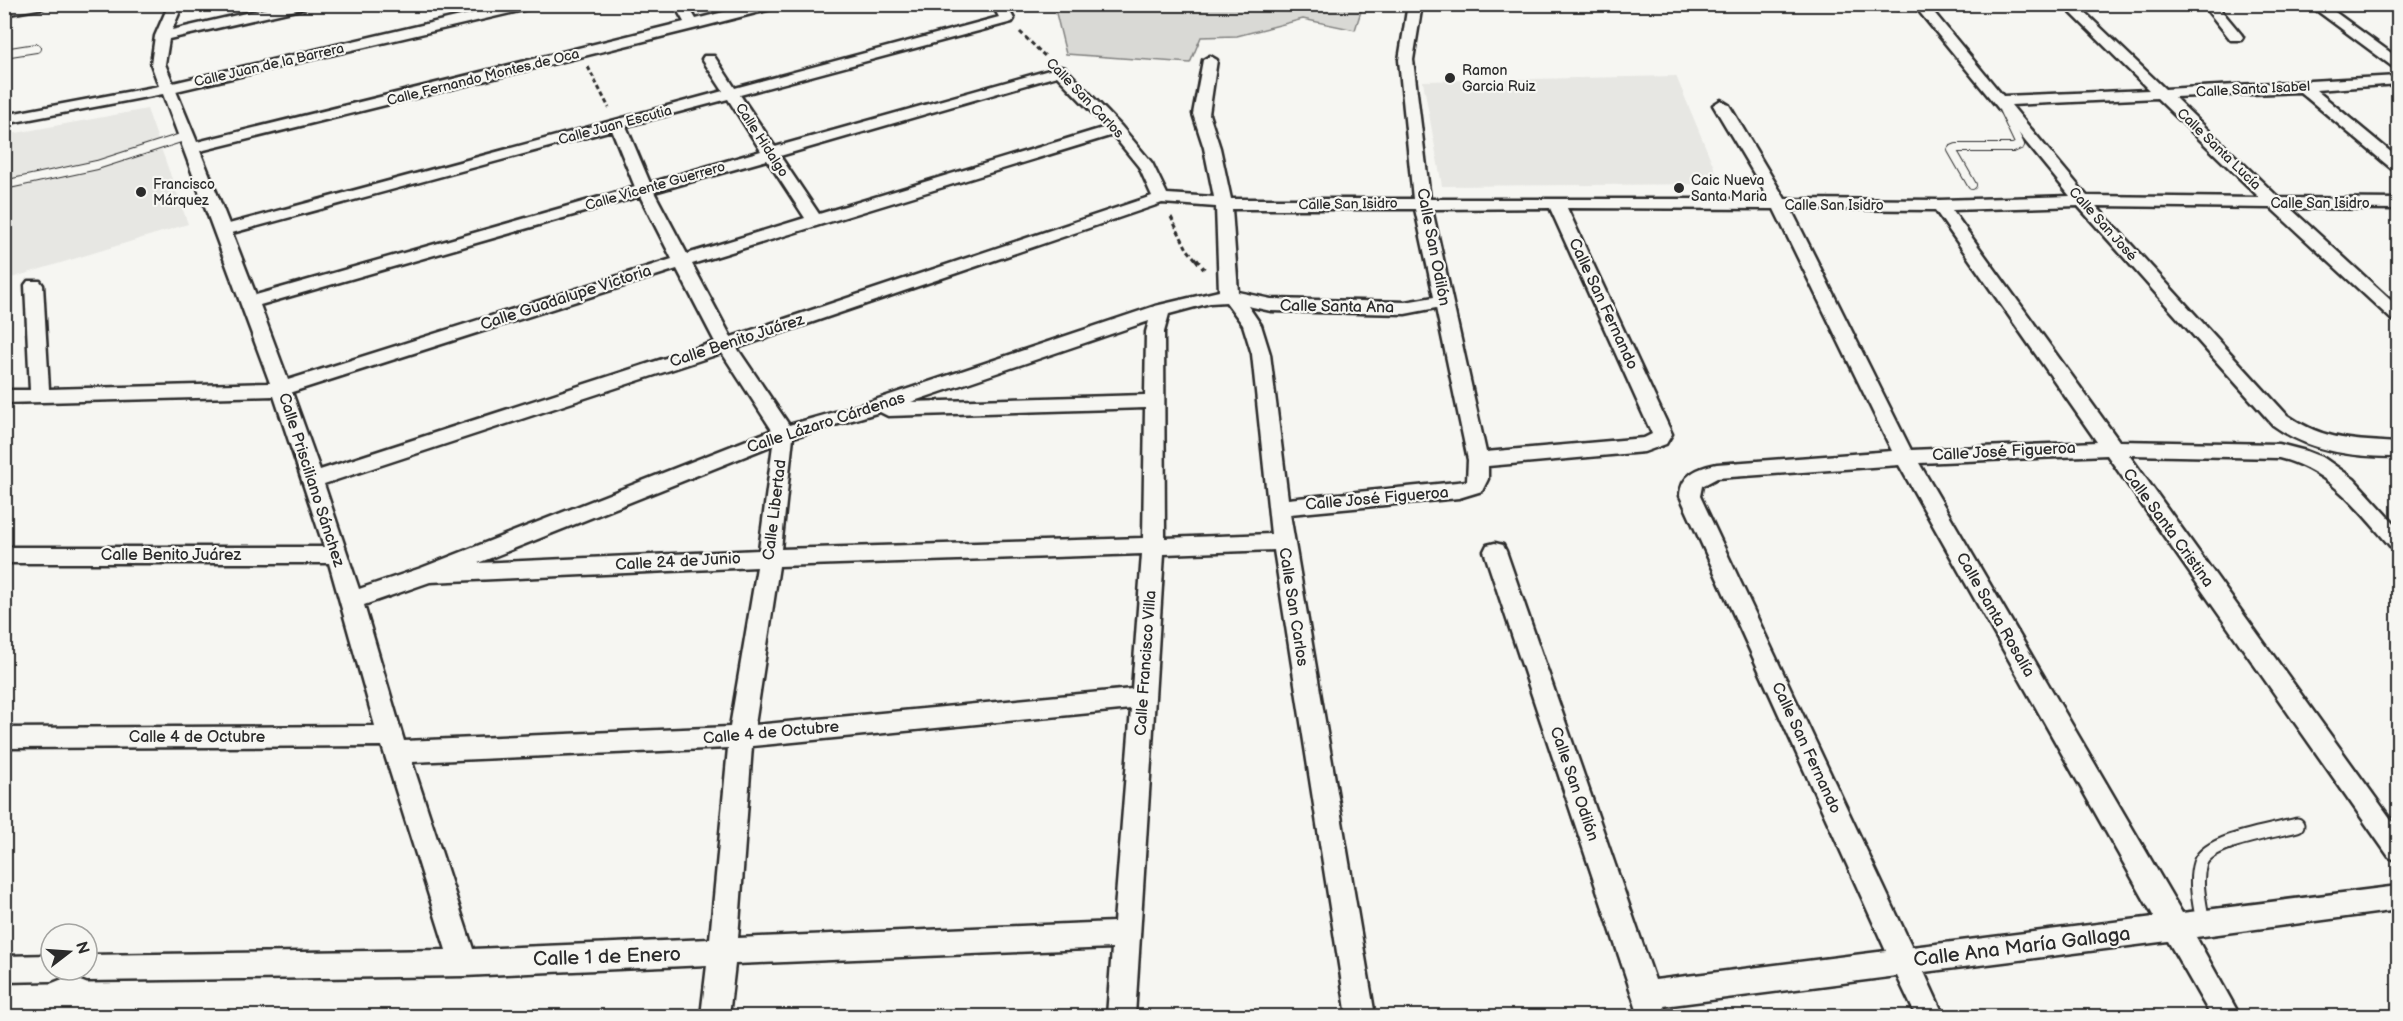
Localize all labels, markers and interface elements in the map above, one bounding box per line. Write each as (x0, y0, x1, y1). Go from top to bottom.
street label: Calle Juan de la Barrera (192, 39, 346, 91)
street label: Calle Fernando Montes de Oca (385, 45, 581, 109)
street label: Calle San Carlos (1043, 54, 1128, 142)
place label: Ramon Garcia Ruiz (1462, 62, 1536, 95)
marker: Ramon Garcia Ruiz (1443, 71, 1457, 85)
street label: Calle Santa Isabel (2196, 78, 2310, 100)
street label: Calle Hidalgo (732, 100, 792, 180)
street label: Calle Juan Escutia (556, 102, 674, 148)
street label: Calle Santa Lucía (2173, 105, 2265, 193)
street label: Calle Vicente Guerrero (583, 158, 727, 214)
place label: Caic Nueva Santa Maria (1691, 172, 1767, 205)
place label: Francisco Márquez (153, 176, 215, 209)
marker: Caic Nueva Santa Maria (1672, 181, 1686, 195)
street label: Calle San José (2065, 184, 2141, 265)
marker: Francisco Márquez (134, 185, 148, 199)
street label: Calle San Odilón (1412, 187, 1454, 307)
street label: Calle San Isidro (1298, 195, 1398, 213)
street label: Calle San Isidro (2270, 195, 2370, 212)
street label: Calle San Isidro (1784, 197, 1884, 214)
street label: Calle San Fernando (1564, 235, 1642, 373)
street label: Calle Guadalupe Victoria (478, 261, 654, 335)
street label: Calle Santa Ana (1280, 297, 1394, 317)
street label: Calle Benito Juárez (667, 310, 807, 372)
street label: Calle Lázaro Cárdenas (745, 388, 907, 458)
street label: Calle Prisciliano Sánchez (274, 391, 348, 570)
street label: Calle José Figueroa (1932, 439, 2076, 465)
street label: Calle Libertad (759, 459, 791, 561)
street label: Calle Santa Cristina (2119, 465, 2217, 591)
street label: Calle José Figueroa (1304, 483, 1450, 515)
street label: Calle Benito Juárez (101, 546, 242, 565)
street label: Calle San Carlos (1274, 546, 1312, 668)
street label: Calle 24 de Junio (615, 549, 741, 575)
street label: Calle Santa Rosalía (1952, 549, 2038, 681)
street label: Calle Francisco Villa (1131, 590, 1161, 736)
street label: Calle San Fernando (1767, 679, 1845, 817)
street label: Calle 4 de Octubre (702, 718, 840, 748)
street label: Calle San Odilón (1546, 724, 1602, 844)
street label: Calle 4 de Octubre (129, 728, 266, 747)
north arrow (39, 922, 99, 982)
street label: Calle Ana María Gallaga (1912, 922, 2132, 972)
text: N (71, 940, 93, 957)
street label: Calle 1 de Enero (533, 942, 681, 972)

